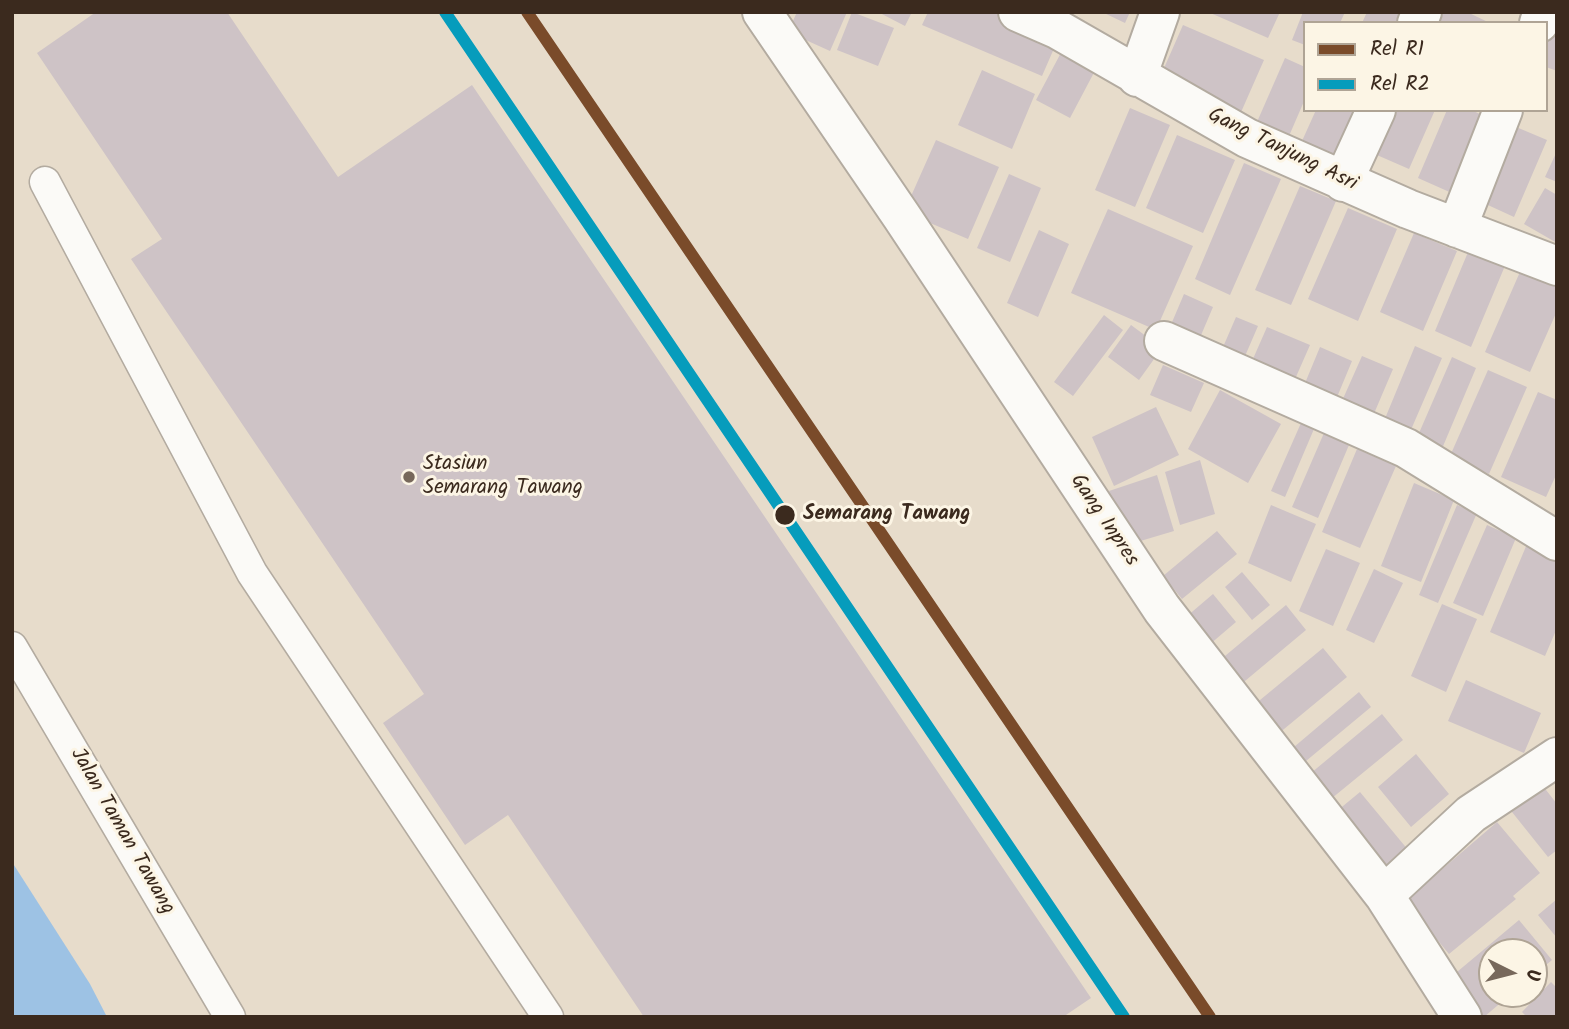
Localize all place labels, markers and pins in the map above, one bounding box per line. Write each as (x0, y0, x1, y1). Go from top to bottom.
place label: Stasiun Semarang Tawang (423, 452, 583, 502)
marker: Stasiun Semarang Tawang (401, 469, 417, 485)
place label: Semarang Tawang (803, 502, 970, 528)
marker: Semarang Tawang (773, 503, 797, 527)

